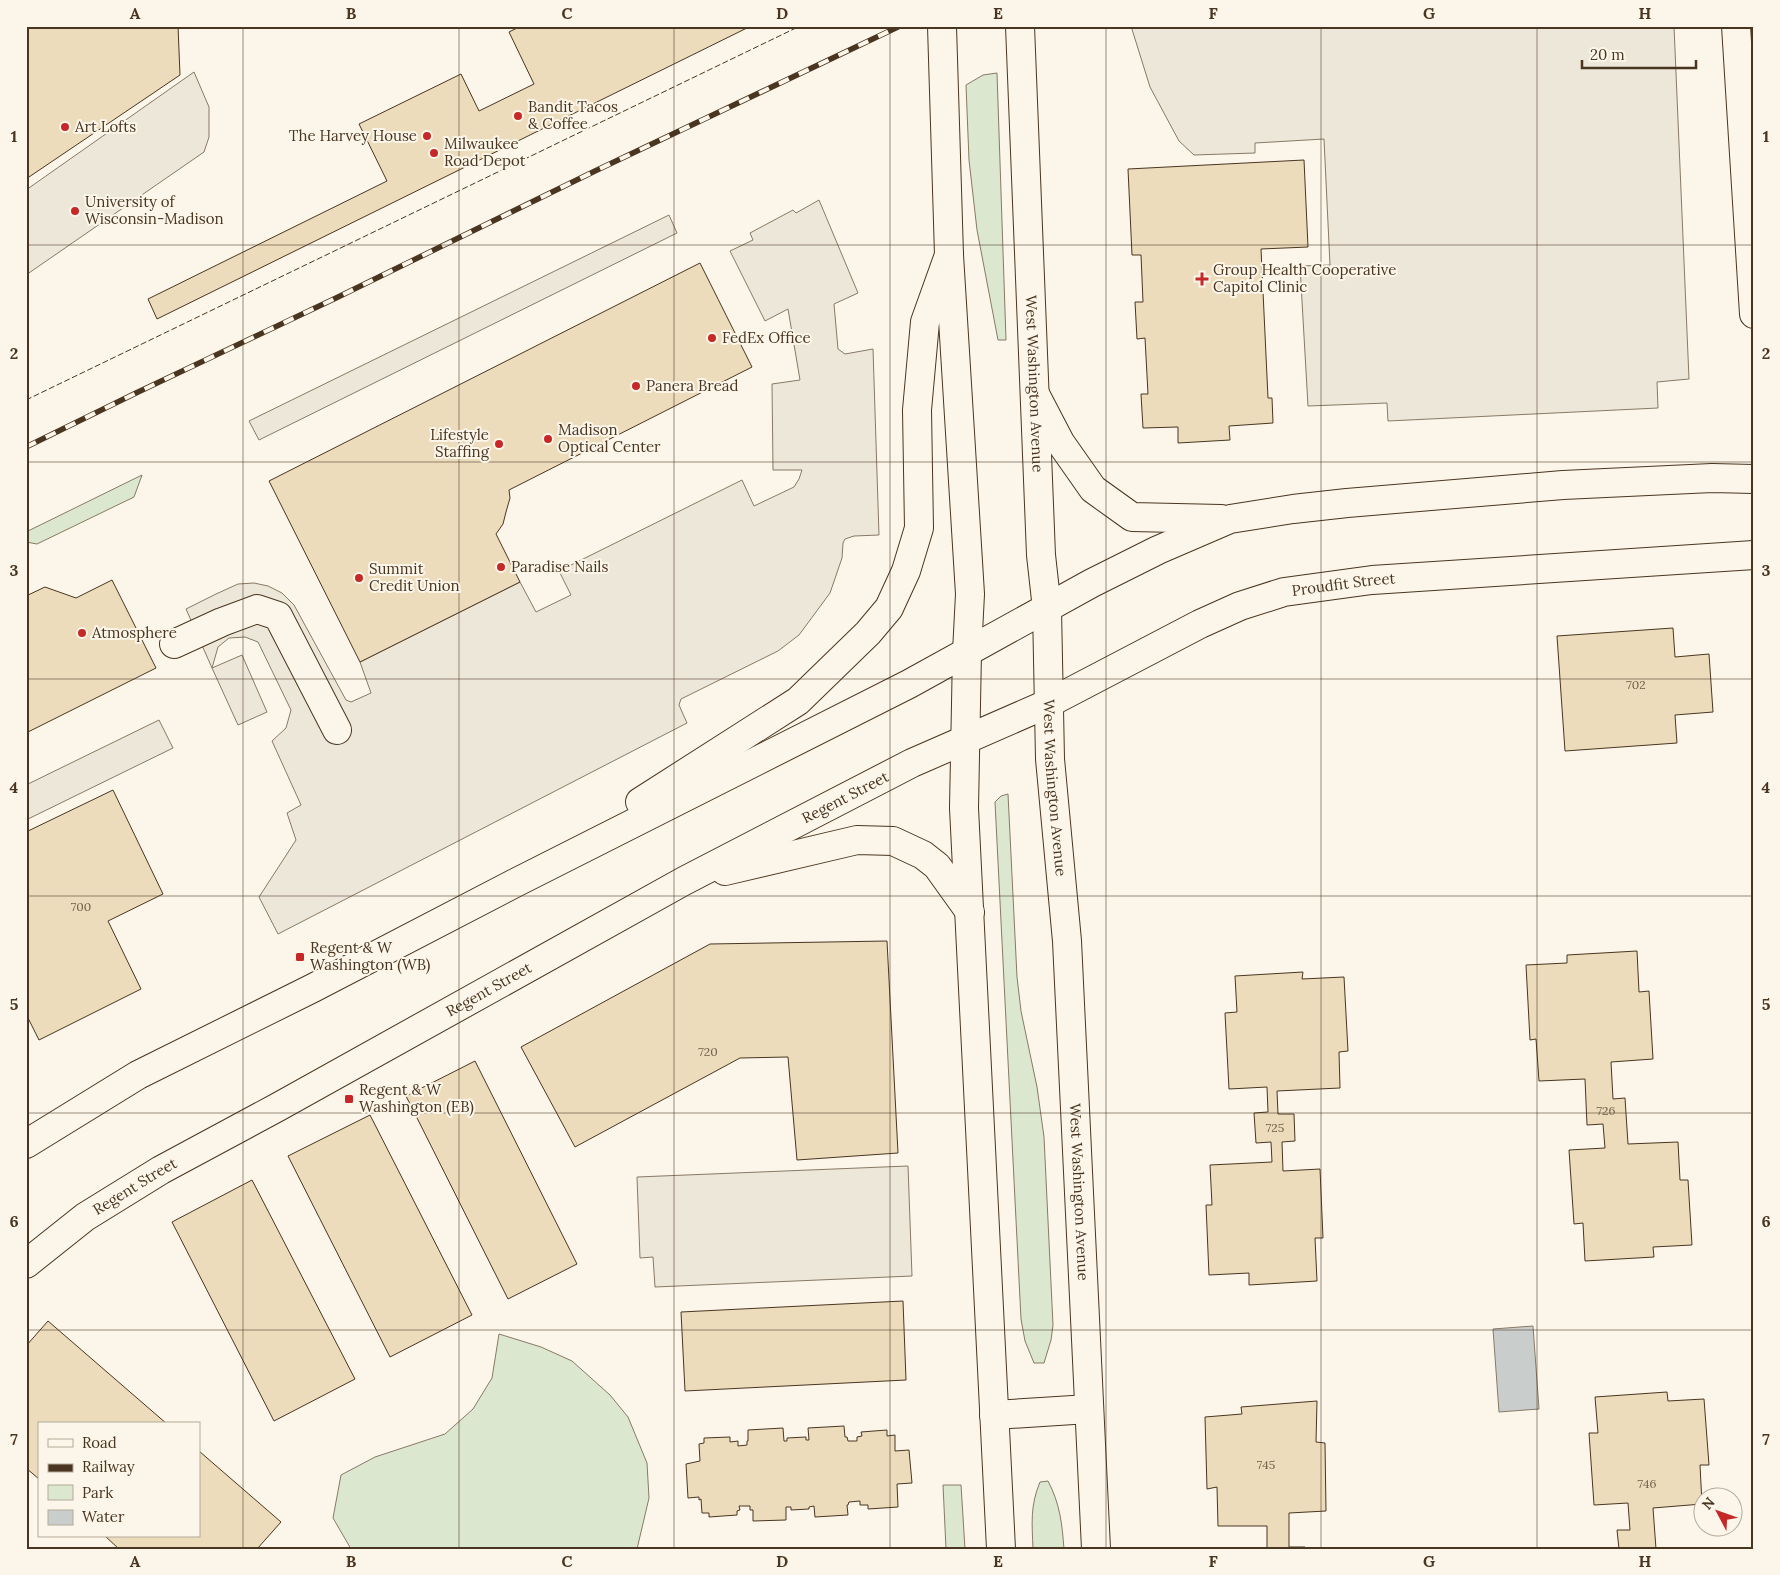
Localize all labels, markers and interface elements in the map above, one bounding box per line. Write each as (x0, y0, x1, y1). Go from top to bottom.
text: A (130, 3, 141, 23)
text: B (346, 3, 357, 23)
text: C (561, 3, 573, 23)
text: D (776, 3, 788, 23)
text: E (993, 3, 1003, 23)
text: F (1208, 3, 1218, 23)
text: G (1423, 3, 1435, 23)
text: H (1639, 3, 1652, 23)
scale bar (1582, 38, 1696, 70)
text: 20 m (1590, 45, 1625, 64)
place label: Bandit Tacos & Coffee (528, 97, 618, 133)
marker: Bandit Tacos & Coffee (512, 110, 524, 122)
place label: Art Lofts (74, 117, 136, 136)
marker: Art Lofts (59, 121, 71, 133)
text: 1 (11, 126, 17, 146)
place label: The Harvey House (289, 126, 417, 145)
text: 1 (1763, 126, 1769, 146)
marker: The Harvey House (421, 130, 433, 142)
place label: Milwaukee Road Depot (444, 134, 526, 170)
marker: Milwaukee Road Depot (428, 147, 440, 159)
place label: University of Wisconsin-Madison (85, 192, 224, 228)
marker: University of Wisconsin-Madison (69, 205, 81, 217)
place label: Group Health Cooperative Capitol Clinic (1213, 260, 1396, 296)
marker: Group Health Cooperative Capitol Clinic (1195, 272, 1209, 286)
street label: West Washington Avenue (1022, 295, 1048, 473)
place label: FedEx Office (722, 328, 811, 347)
marker: FedEx Office (706, 332, 718, 344)
text: 2 (10, 343, 18, 363)
text: 2 (1762, 343, 1770, 363)
place label: Panera Bread (646, 376, 738, 395)
marker: Panera Bread (630, 380, 642, 392)
place label: Madison Optical Center (558, 420, 661, 456)
place label: Lifestyle Staffing (430, 425, 490, 461)
marker: Madison Optical Center (542, 433, 554, 445)
marker: Lifestyle Staffing (493, 438, 505, 450)
place label: Paradise Nails (511, 557, 608, 576)
place label: Summit Credit Union (369, 559, 460, 595)
text: 3 (10, 560, 19, 580)
text: 3 (1762, 560, 1771, 580)
marker: Paradise Nails (495, 561, 507, 573)
street label: Proudfit Street (1290, 568, 1396, 600)
marker: Summit Credit Union (353, 572, 365, 584)
place label: Atmosphere (91, 623, 177, 642)
marker: Atmosphere (76, 627, 88, 639)
house number: 702 (1626, 677, 1646, 692)
street label: West Washington Avenue (1040, 699, 1071, 877)
street label: Regent Street (798, 767, 892, 827)
text: 4 (10, 777, 19, 797)
text: 4 (1762, 777, 1771, 797)
house number: 700 (71, 899, 91, 914)
place label: Regent & W Washington (WB) (310, 938, 431, 975)
marker: Regent & W Washington (WB) (294, 951, 306, 963)
street label: Regent Street (442, 958, 535, 1021)
text: 5 (10, 994, 19, 1014)
text: 5 (1762, 994, 1771, 1014)
house number: 720 (698, 1044, 718, 1059)
place label: Regent & W Washington (EB) (359, 1080, 474, 1117)
marker: Regent & W Washington (EB) (343, 1093, 355, 1105)
street label: West Washington Avenue (1066, 1103, 1093, 1281)
house number: 726 (1597, 1103, 1616, 1118)
house number: 725 (1266, 1120, 1284, 1135)
street label: Regent Street (89, 1153, 180, 1219)
text: 6 (9, 1211, 19, 1231)
text: 6 (1761, 1211, 1771, 1231)
legend (38, 1422, 200, 1538)
text: 7 (10, 1429, 18, 1449)
text: 7 (1762, 1429, 1770, 1449)
text: Road (82, 1433, 117, 1452)
text: Railway (82, 1457, 135, 1476)
house number: 745 (1257, 1457, 1275, 1472)
house number: 746 (1638, 1476, 1656, 1491)
text: Park (82, 1483, 113, 1502)
north arrow (1692, 1488, 1742, 1538)
text: N (1698, 1493, 1719, 1513)
text: Water (82, 1507, 125, 1526)
text: A (130, 1551, 141, 1571)
text: B (346, 1551, 357, 1571)
text: C (561, 1551, 573, 1571)
text: D (776, 1551, 788, 1571)
text: E (993, 1551, 1003, 1571)
text: F (1208, 1551, 1218, 1571)
text: G (1423, 1551, 1435, 1571)
text: H (1639, 1551, 1652, 1571)

